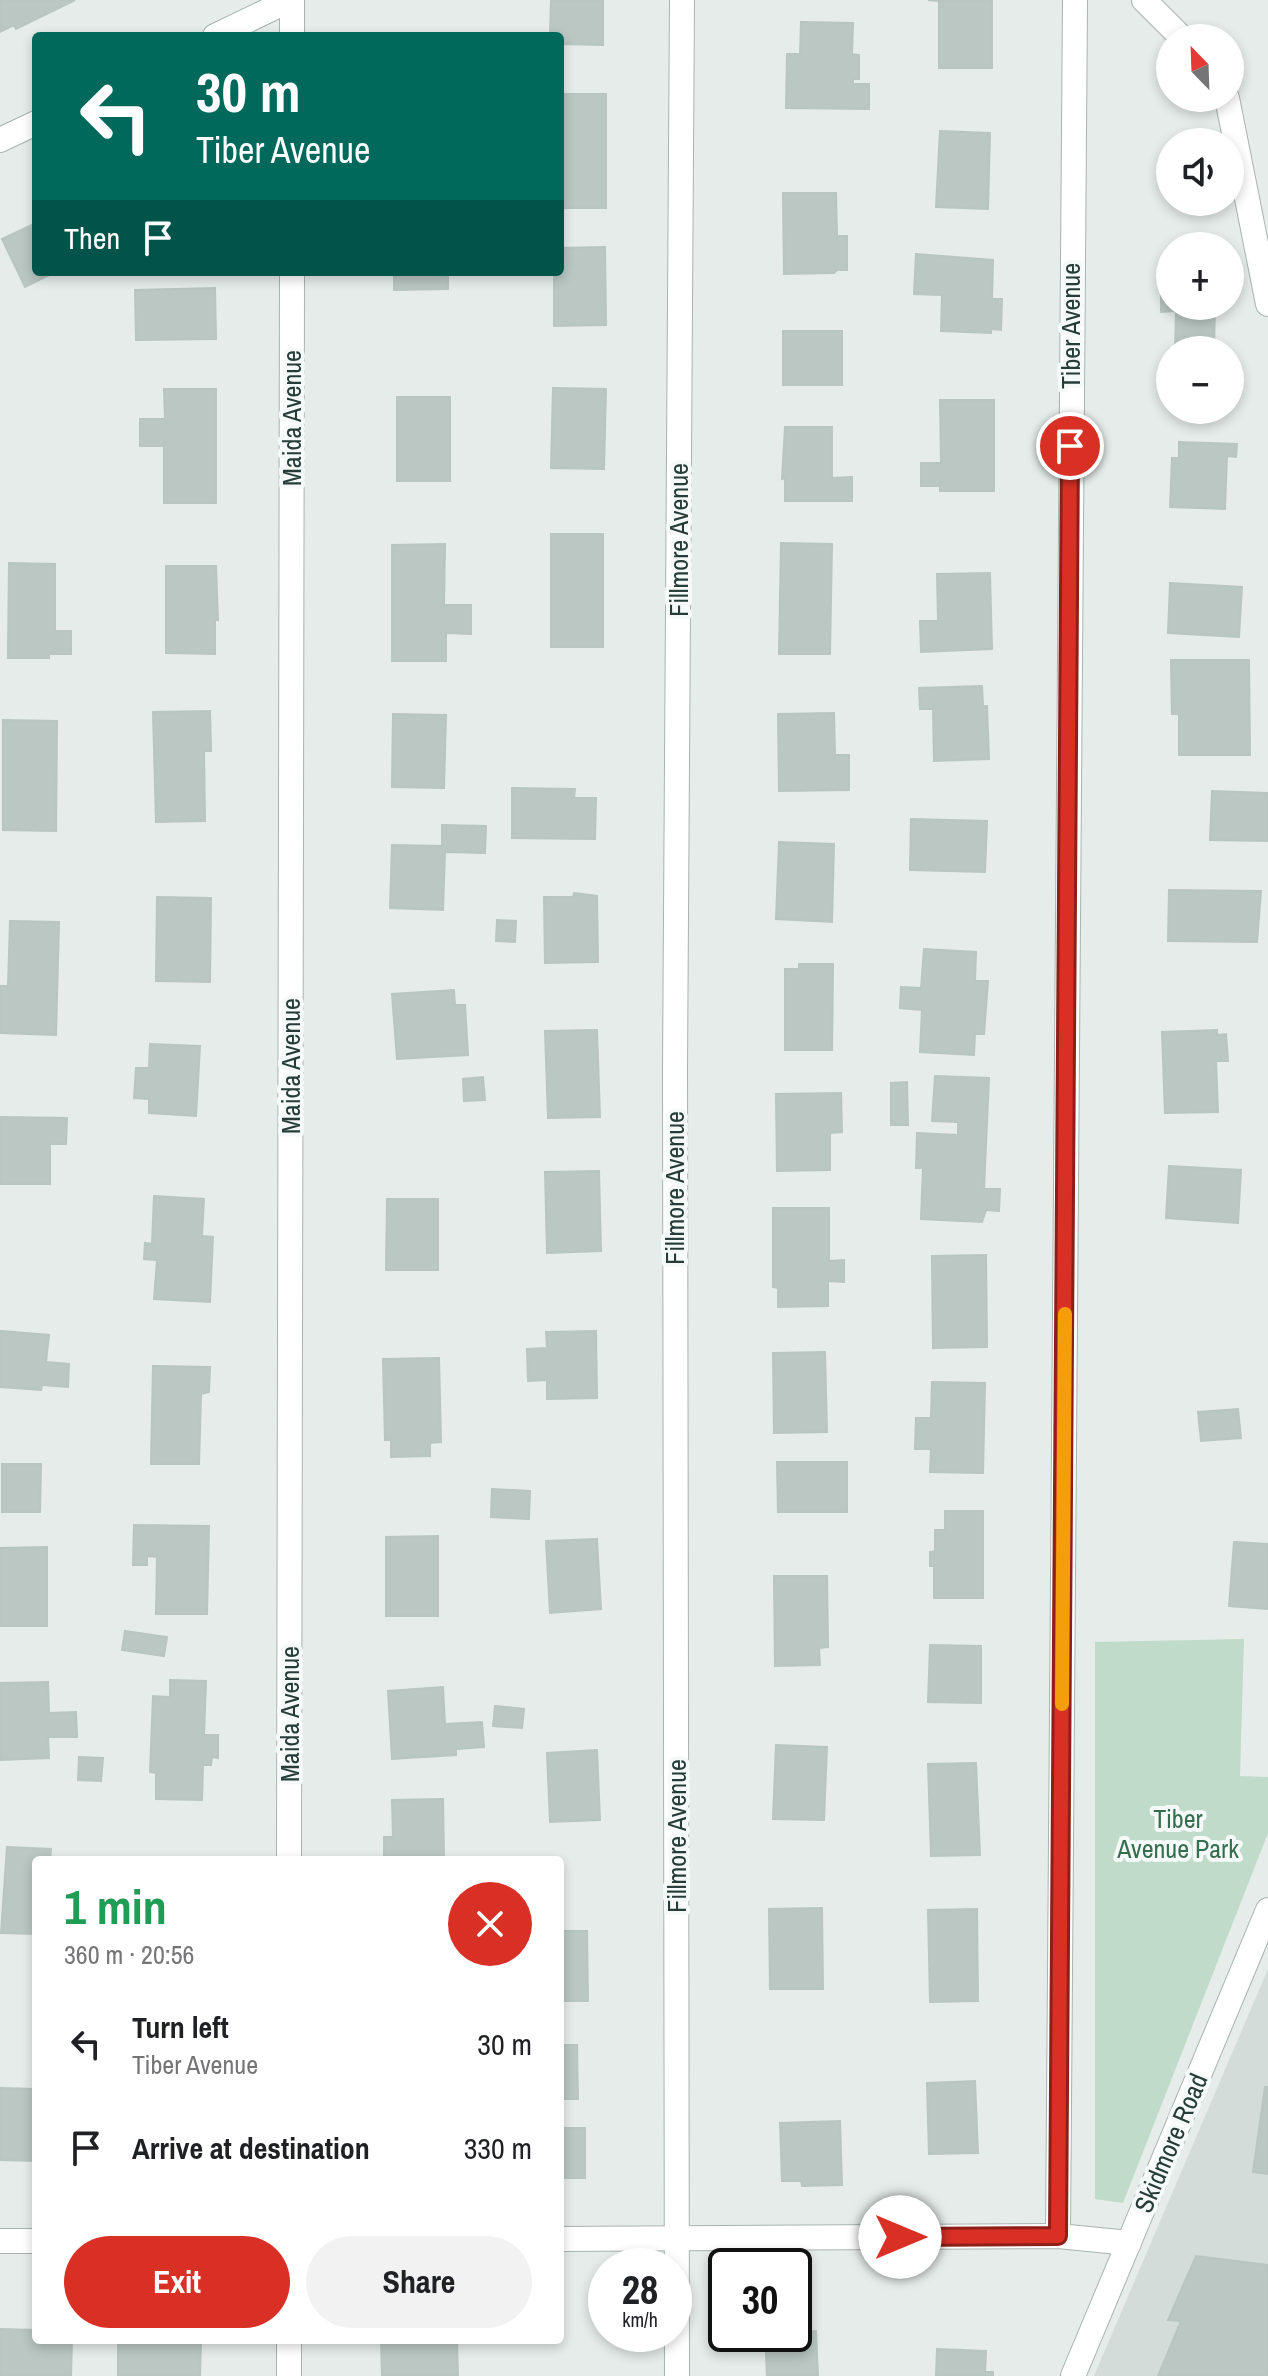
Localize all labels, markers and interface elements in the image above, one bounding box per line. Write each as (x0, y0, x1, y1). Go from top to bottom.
north arrow (1156, 24, 1244, 112)
map controls (1156, 24, 1244, 424)
text: 30 m (196, 54, 301, 129)
icon: left (64, 64, 168, 168)
text: Tiber Avenue (196, 126, 370, 174)
button: sound (1156, 128, 1244, 216)
icon: arrive (136, 216, 180, 260)
text: Then (64, 218, 120, 258)
button: + (1156, 232, 1244, 320)
street label: Tiber Avenue (1053, 263, 1088, 389)
button: − (1156, 336, 1244, 424)
street label: Maida Avenue (274, 350, 309, 486)
pin (1036, 412, 1104, 480)
icon: arrive (1048, 424, 1092, 468)
street label: Fillmore Avenue (661, 463, 696, 617)
street label: Maida Avenue (273, 998, 308, 1134)
street label: Fillmore Avenue (657, 1111, 692, 1265)
street label: Maida Avenue (272, 1646, 307, 1782)
street label: Fillmore Avenue (659, 1759, 694, 1913)
park label: Tiber Avenue Park (1116, 1801, 1239, 1866)
text: 1 min (64, 1874, 167, 1939)
button: close (448, 1882, 532, 1966)
text: 360 m · 20:56 (64, 1937, 194, 1972)
text: Turn left (132, 2007, 229, 2047)
icon: left (64, 2022, 108, 2066)
text: 30 m (477, 2024, 532, 2064)
text: Tiber Avenue (132, 2047, 258, 2082)
street label: Skidmore Road (1125, 2068, 1216, 2218)
icon: arrive (64, 2126, 108, 2170)
text: Arrive at destination (132, 2128, 370, 2168)
text: 330 m (464, 2128, 532, 2168)
position arrow (858, 2195, 942, 2279)
button: Exit (64, 2236, 290, 2328)
button: Share (306, 2236, 532, 2328)
speed limit sign: 30 (708, 2248, 812, 2352)
text: 28 (622, 2263, 658, 2316)
text: km/h (622, 2306, 658, 2333)

